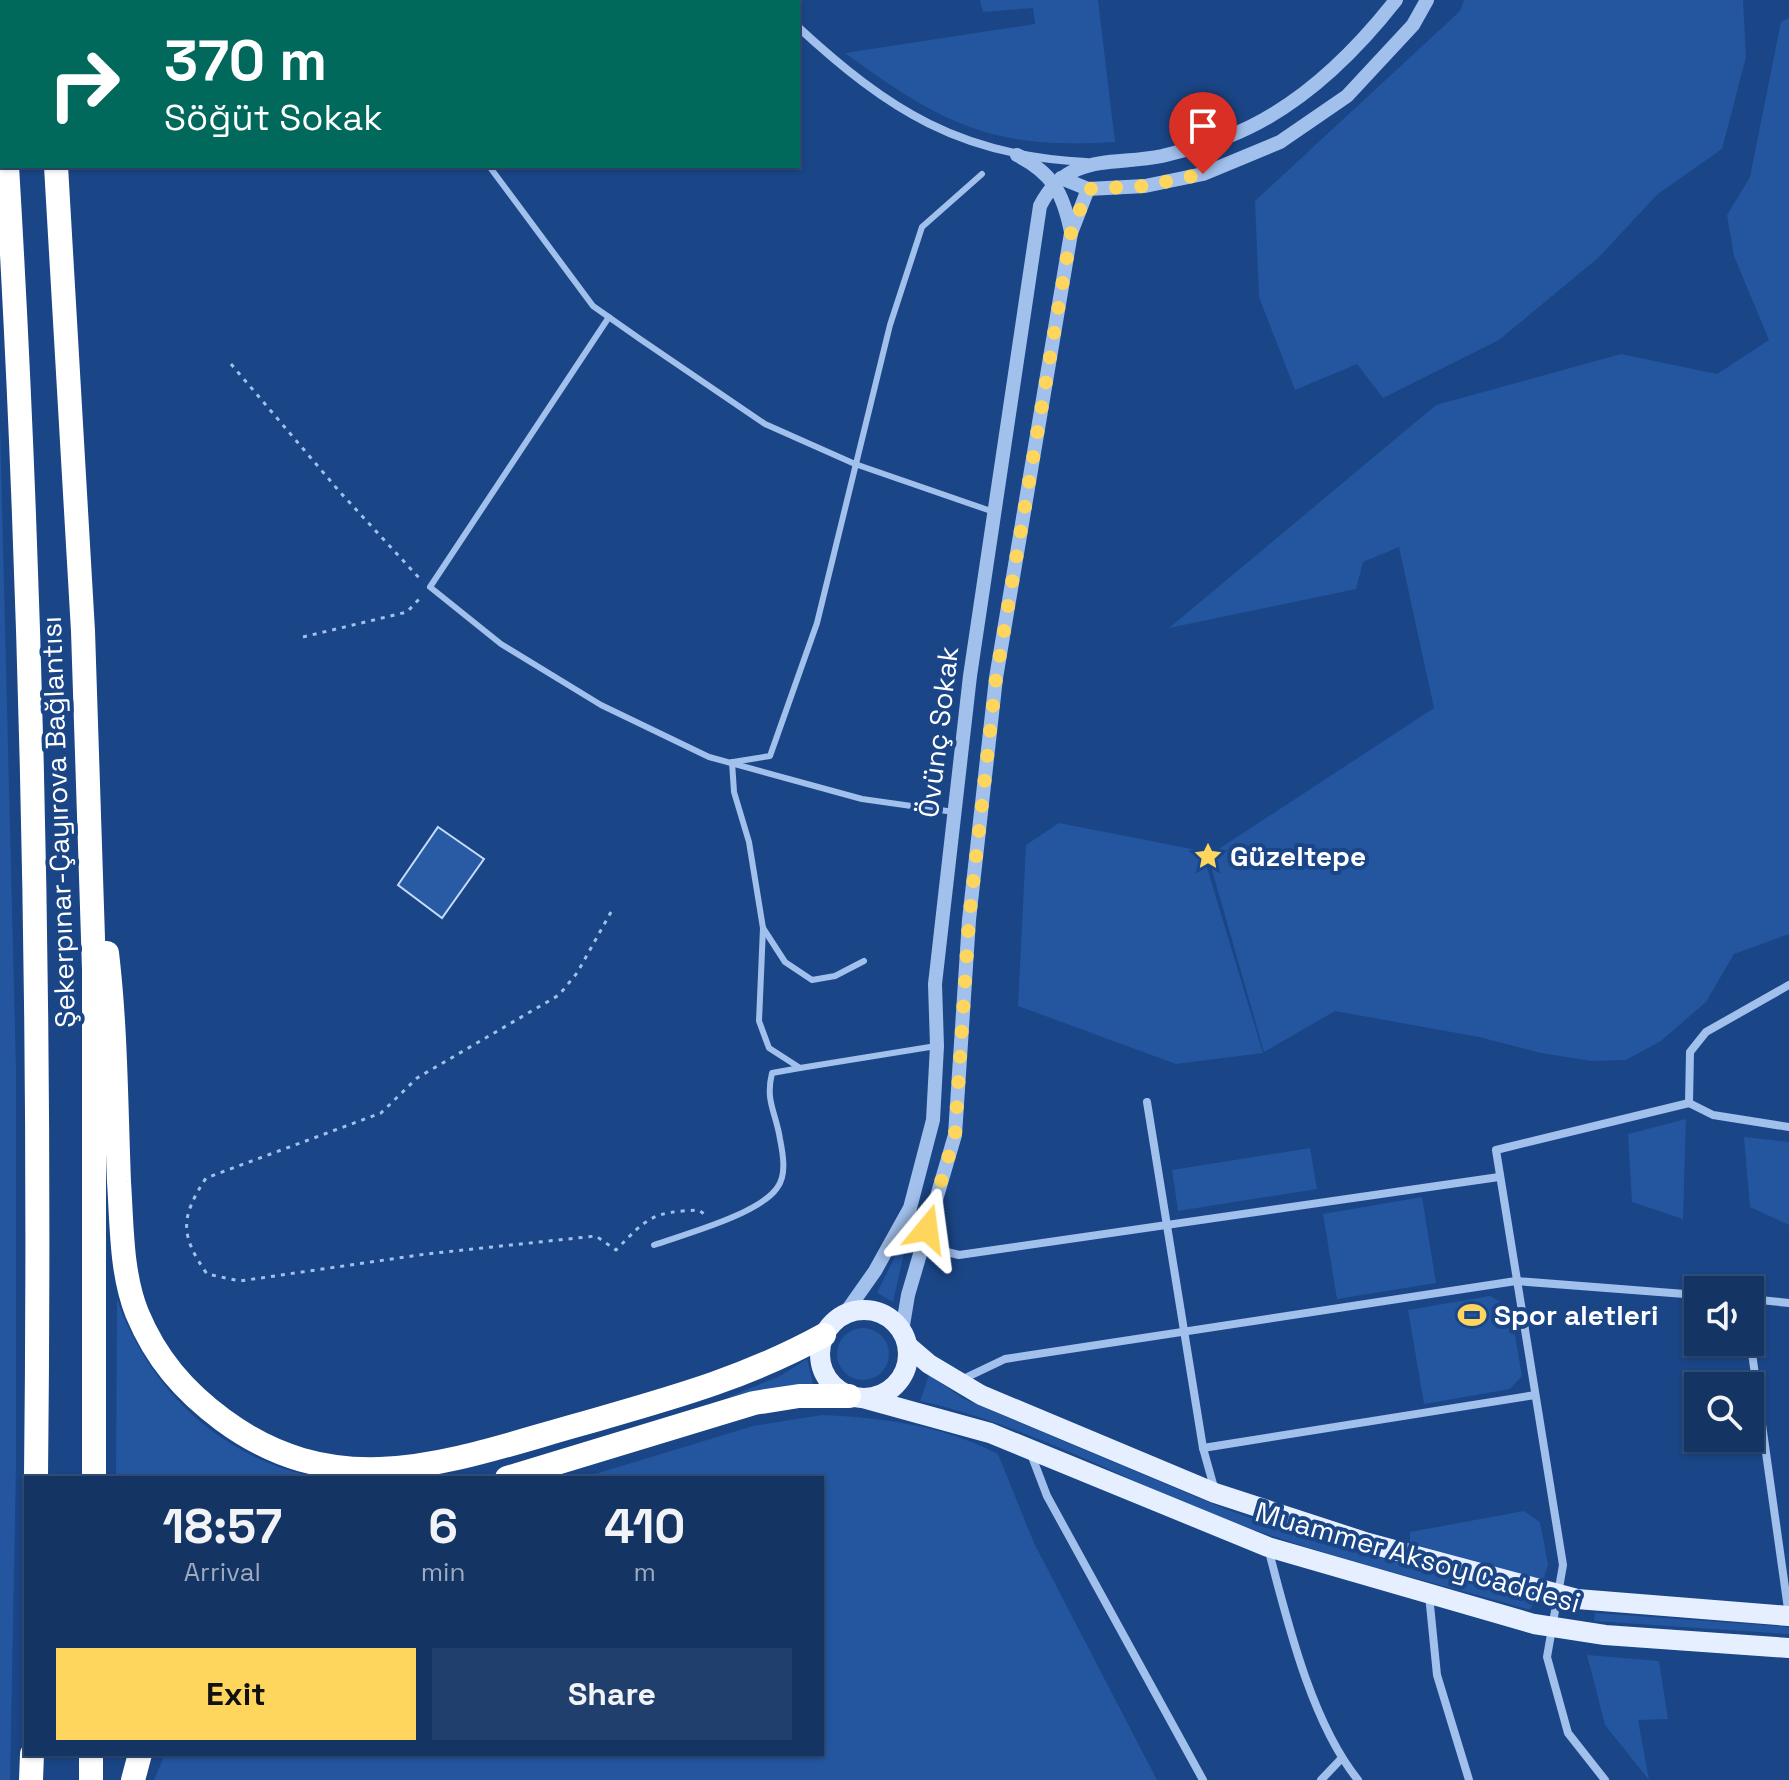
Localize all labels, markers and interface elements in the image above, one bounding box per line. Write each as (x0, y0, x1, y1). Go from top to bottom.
text: 370 m (164, 25, 327, 96)
icon: right (32, 32, 136, 136)
pin (1169, 92, 1237, 174)
text: Söğüt Sokak (164, 95, 383, 141)
icon: arrive (1181, 104, 1225, 148)
street label: Şekerpınar-Çayırova Bağlantısı (33, 616, 83, 1028)
street label: Övünç Sokak (910, 644, 966, 820)
place label: Güzeltepe (1230, 838, 1366, 874)
place icon: Güzeltepe (1193, 841, 1223, 871)
position arrow (885, 1187, 969, 1271)
map controls (1684, 1276, 1764, 1452)
button: sound (1684, 1276, 1764, 1356)
place label: Spor aletleri (1494, 1297, 1658, 1333)
sports icon: Spor aletleri (1457, 1300, 1487, 1330)
button: search (1684, 1372, 1764, 1452)
street label: Muammer Aksoy Caddesi (1251, 1493, 1585, 1621)
text: 18:57 (163, 1496, 282, 1557)
text: 6 (428, 1496, 458, 1557)
text: 410 (604, 1496, 685, 1557)
text: Arrival (184, 1555, 261, 1589)
text: min (421, 1555, 465, 1589)
text: m (634, 1555, 656, 1589)
button: Exit (56, 1648, 416, 1740)
button: Share (432, 1648, 792, 1740)

